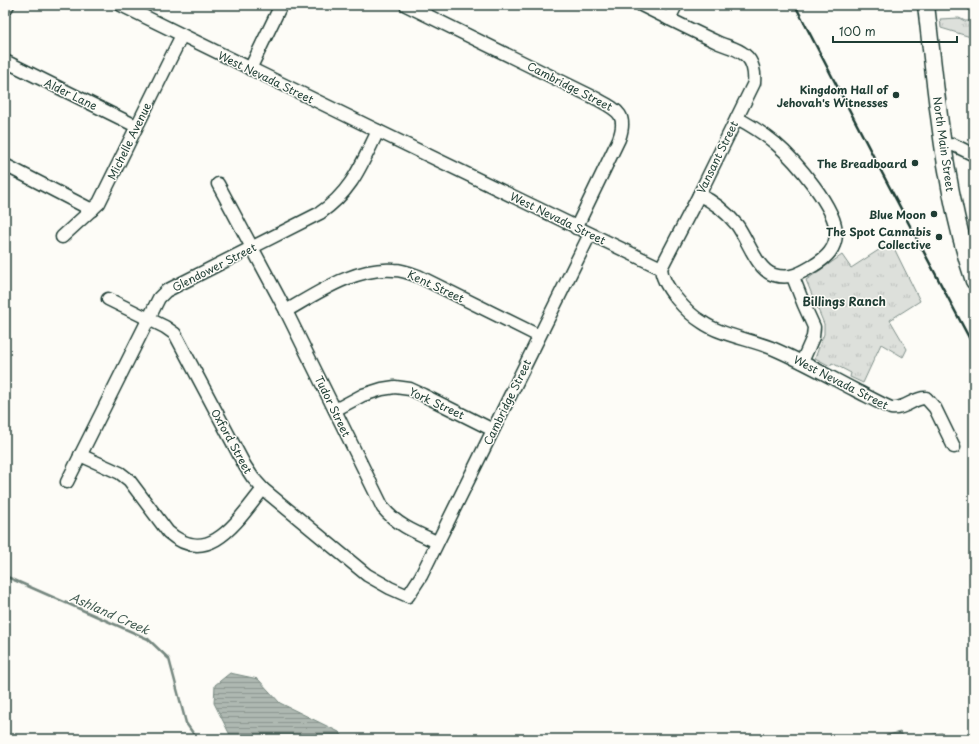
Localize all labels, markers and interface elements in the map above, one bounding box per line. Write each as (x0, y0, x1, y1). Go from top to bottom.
scale bar (833, 18, 957, 44)
text: 100 m (839, 22, 876, 40)
street label: West Nevada Street (215, 46, 317, 108)
street label: Cambridge Street (524, 57, 616, 115)
street label: Alder Lane (42, 74, 100, 114)
place label: Kingdom Hall of Jehovah's Witnesses (777, 81, 889, 111)
marker: Kingdom Hall of Jehovah's Witnesses (891, 90, 901, 100)
street label: North Main Street (929, 96, 959, 192)
street label: Michelle Avenue (103, 99, 155, 183)
street label: Vansant Street (692, 117, 742, 196)
place label: The Breadboard (817, 155, 908, 172)
marker: The Breadboard (910, 158, 920, 168)
street label: West Nevada Street (507, 187, 609, 249)
place label: Blue Moon (869, 206, 926, 223)
marker: Blue Moon (929, 209, 939, 219)
place label: The Spot Cannabis Collective (826, 223, 931, 253)
marker: The Spot Cannabis Collective (934, 232, 944, 242)
street label: Glendower Street (169, 238, 259, 296)
street label: Kent Street (405, 265, 468, 307)
district label: Billings Ranch (802, 292, 886, 310)
street label: West Nevada Street (791, 351, 892, 414)
street label: Cambridge Street (479, 356, 535, 448)
street label: Tudor Street (311, 372, 355, 440)
street label: York Street (407, 383, 468, 423)
street label: Oxford Street (207, 405, 257, 477)
water label: Ashland Creek (67, 587, 153, 639)

